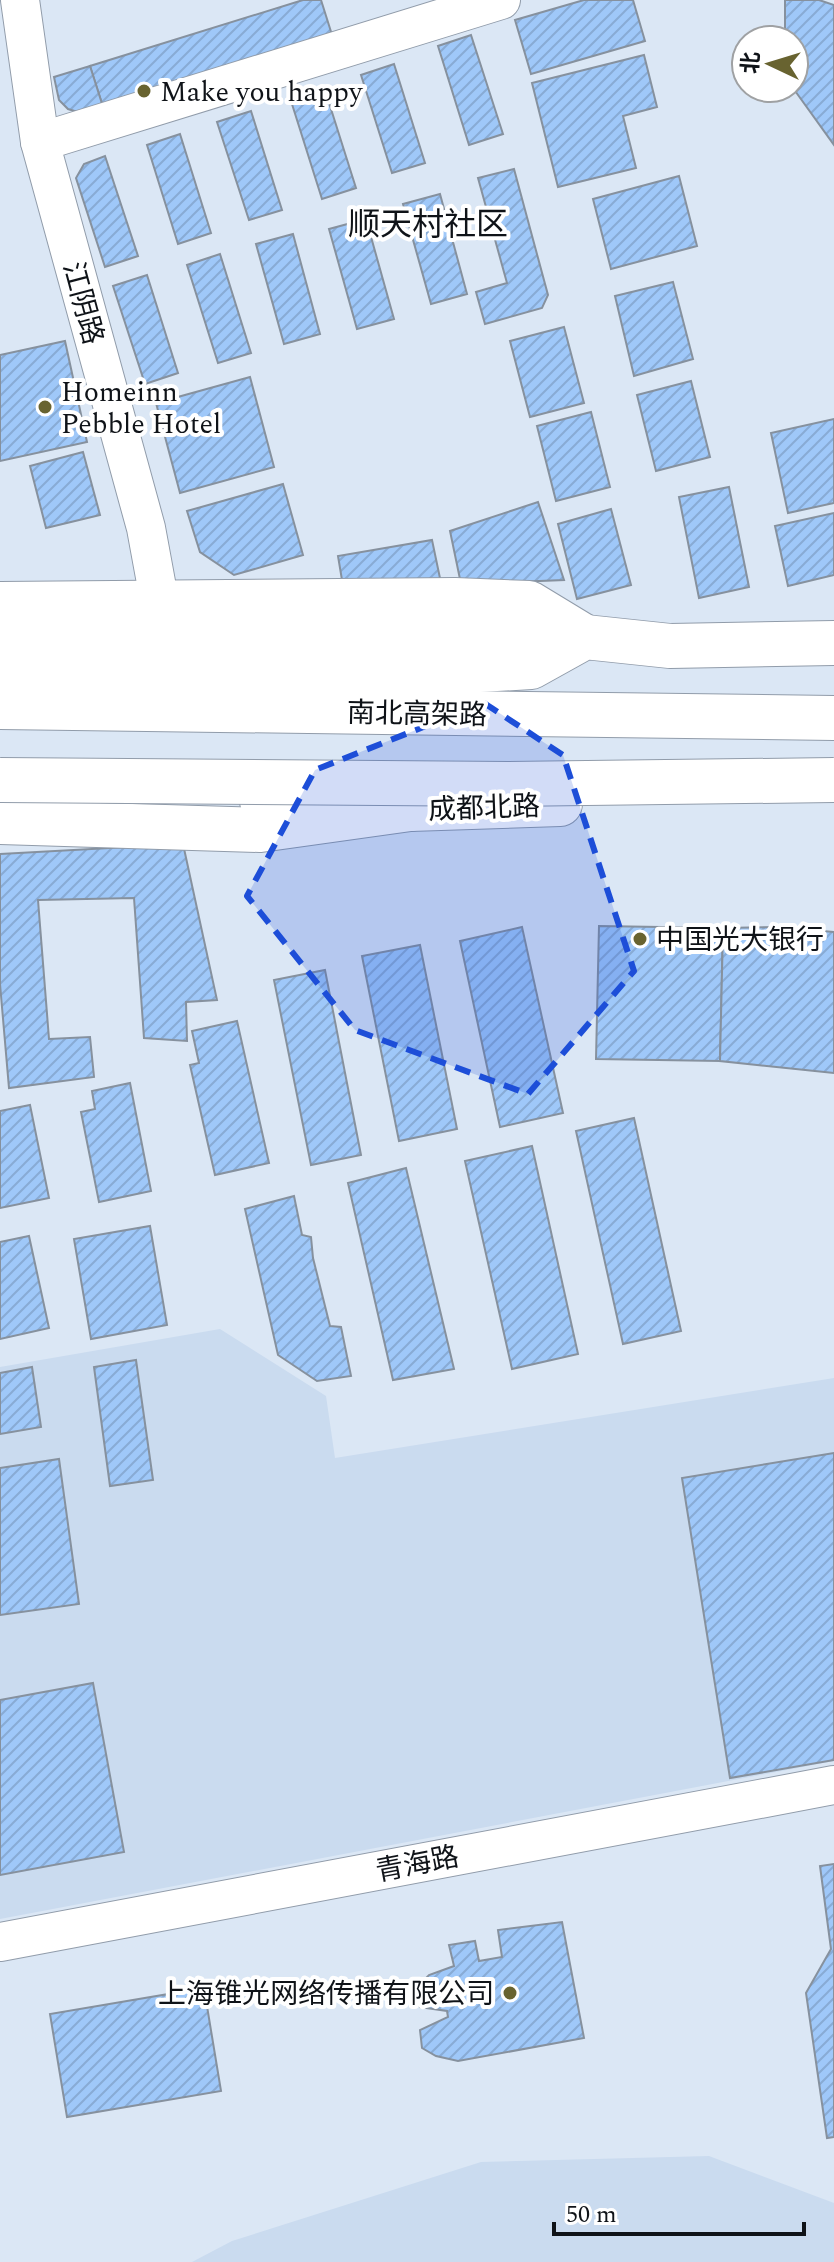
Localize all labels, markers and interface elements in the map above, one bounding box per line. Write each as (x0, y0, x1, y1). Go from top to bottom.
north arrow (730, 24, 810, 104)
text: 北 (734, 51, 769, 75)
place label: Make you happy (160, 71, 364, 114)
marker: Make you happy (135, 82, 153, 100)
district label: 顺天村社区 (348, 201, 508, 250)
street label: 江阴路 (51, 257, 114, 350)
place label: Homeinn Pebble Hotel (61, 371, 221, 446)
marker: Homeinn Pebble Hotel (36, 398, 54, 416)
street label: 南北高架路 (347, 692, 487, 737)
street label: 成都北路 (427, 785, 541, 832)
place label: 中国光大银行 (656, 919, 824, 962)
marker: 中国光大银行 (631, 930, 649, 948)
street label: 青海路 (372, 1835, 463, 1894)
place label: 上海锥光网络传播有限公司 (158, 1973, 494, 2016)
marker: 上海锥光网络传播有限公司 (501, 1984, 519, 2002)
scale bar (554, 2186, 804, 2236)
text: 50 m (566, 2197, 617, 2233)

